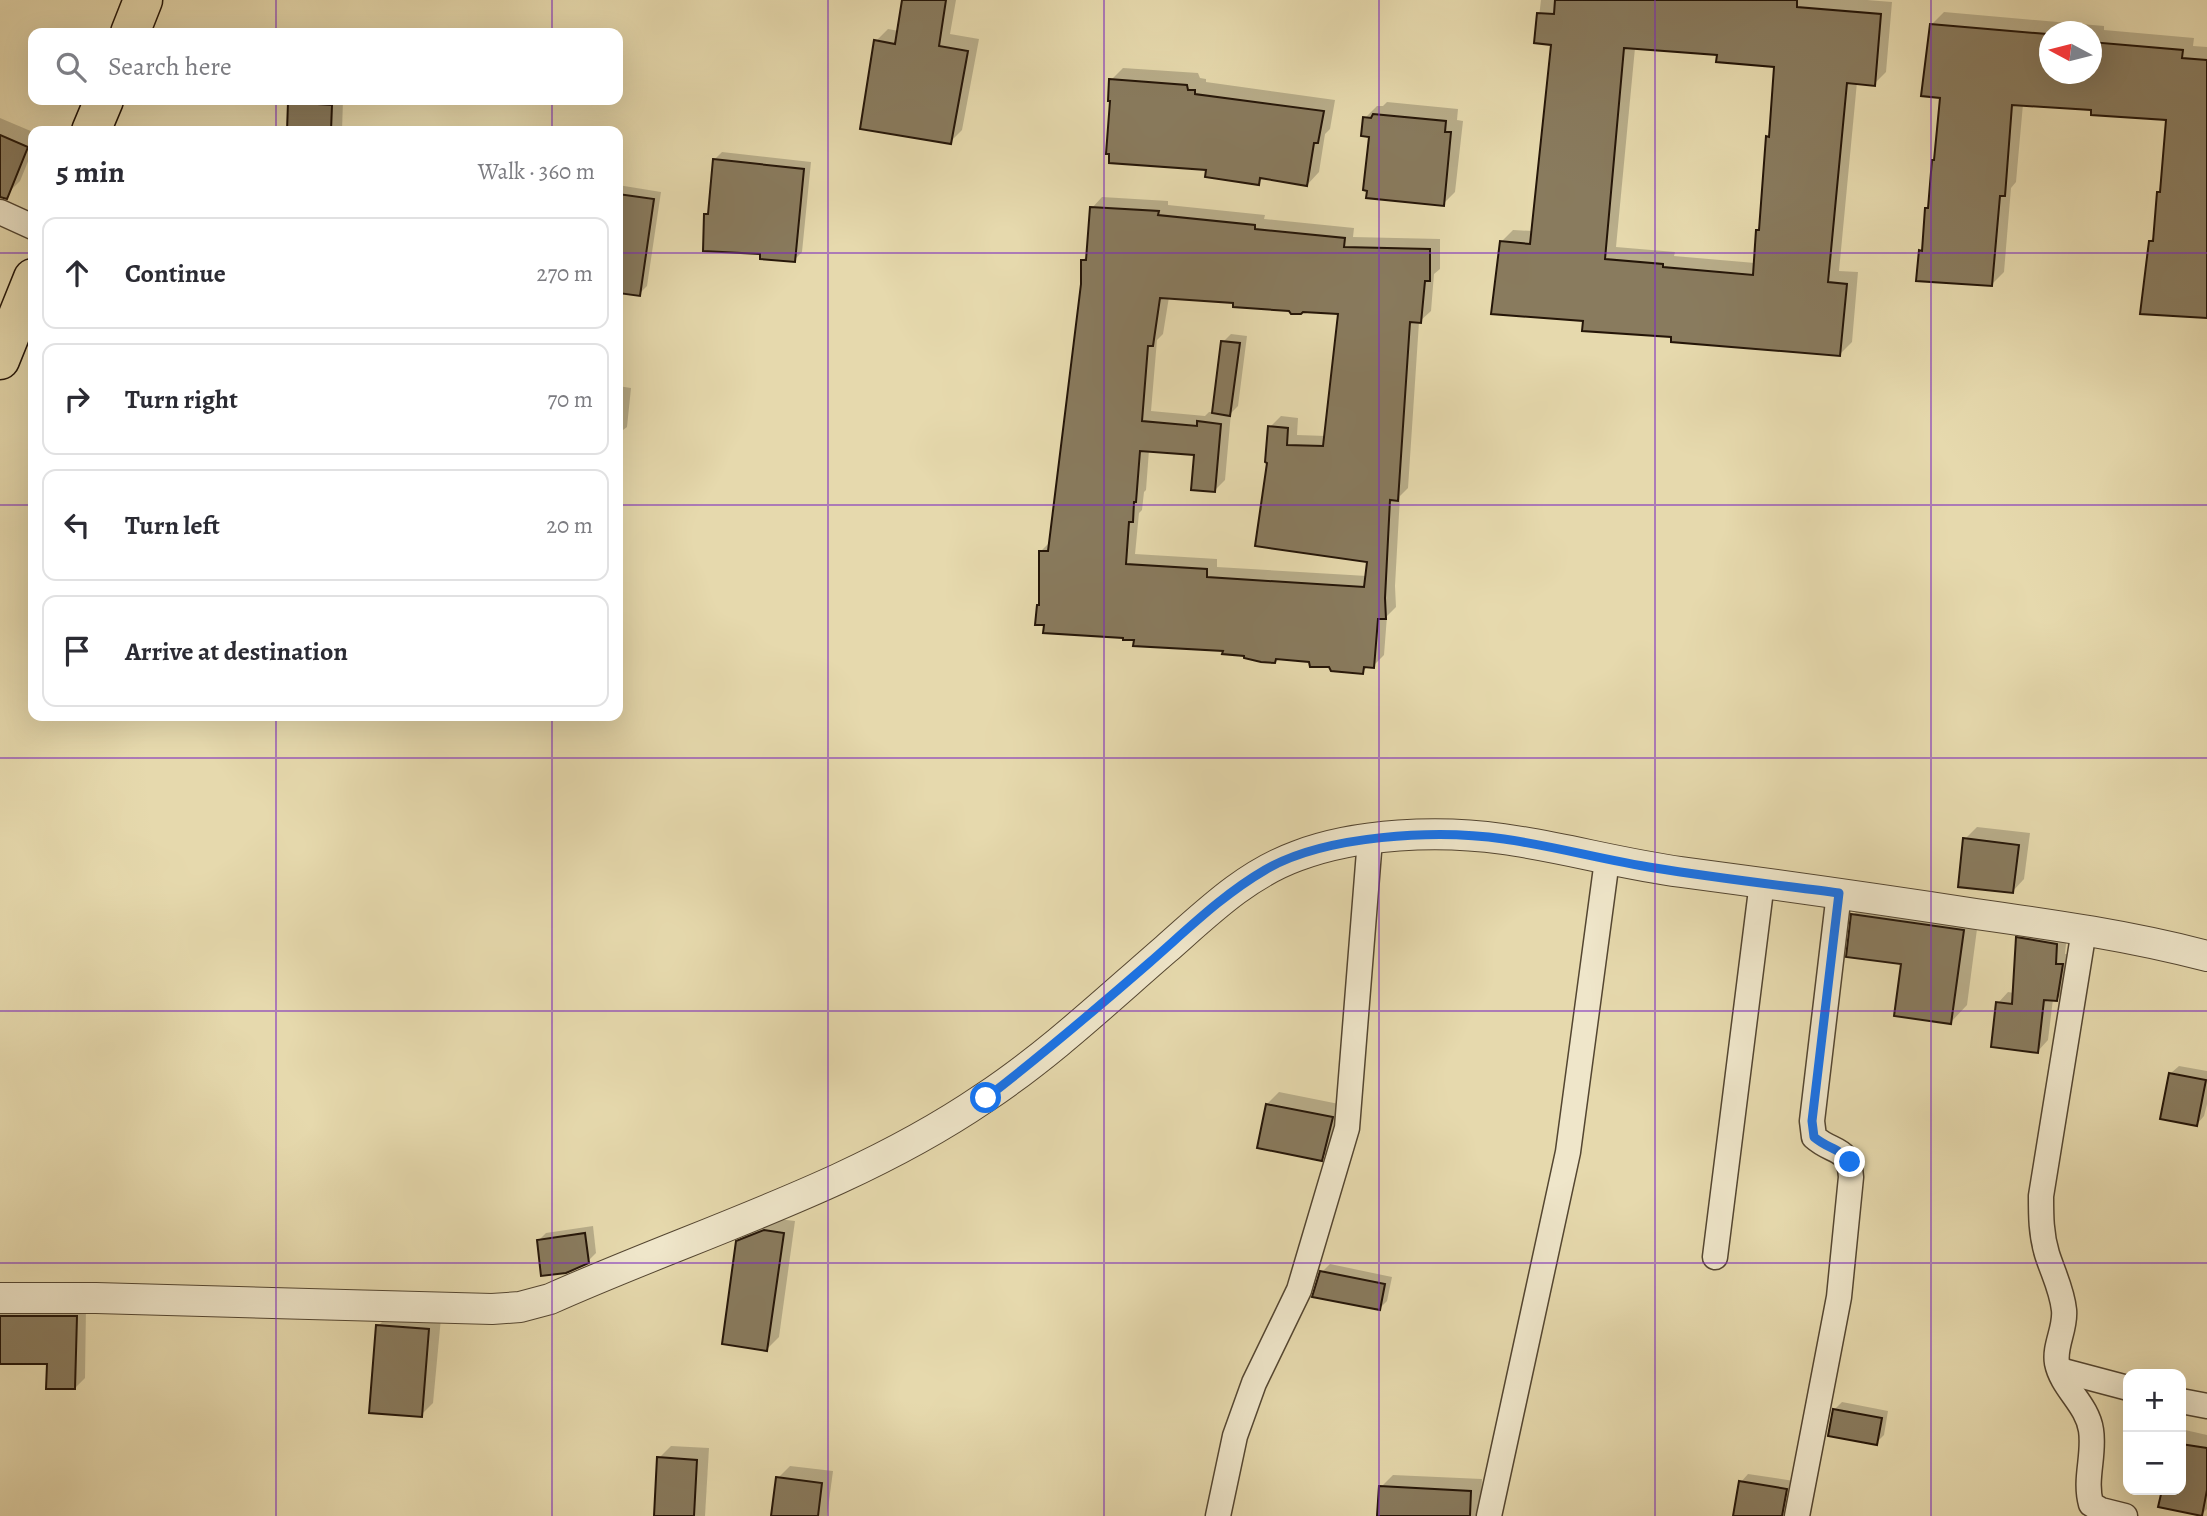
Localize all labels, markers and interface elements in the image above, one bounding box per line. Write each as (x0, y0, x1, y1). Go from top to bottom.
north arrow (2039, 21, 2102, 84)
search box (28, 28, 623, 105)
icon: search (52, 48, 90, 86)
text: Search here (108, 49, 232, 84)
text: 5 min (56, 152, 125, 192)
text: Walk · 360 m (478, 156, 595, 187)
icon: ahead (58, 254, 96, 292)
text: Continue (125, 256, 226, 291)
text: 270 m (536, 258, 593, 289)
icon: right (58, 380, 96, 418)
text: Turn right (125, 382, 238, 417)
text: 70 m (547, 384, 593, 415)
icon: left (58, 506, 96, 544)
text: Turn left (125, 508, 220, 543)
text: 20 m (546, 510, 593, 541)
icon: arrive (58, 632, 96, 670)
text: Arrive at destination (125, 634, 348, 669)
route start (970, 1082, 1001, 1113)
route end (1834, 1146, 1865, 1177)
map controls (2123, 1369, 2186, 1495)
button: + (2123, 1369, 2186, 1432)
button: − (2123, 1432, 2186, 1495)

